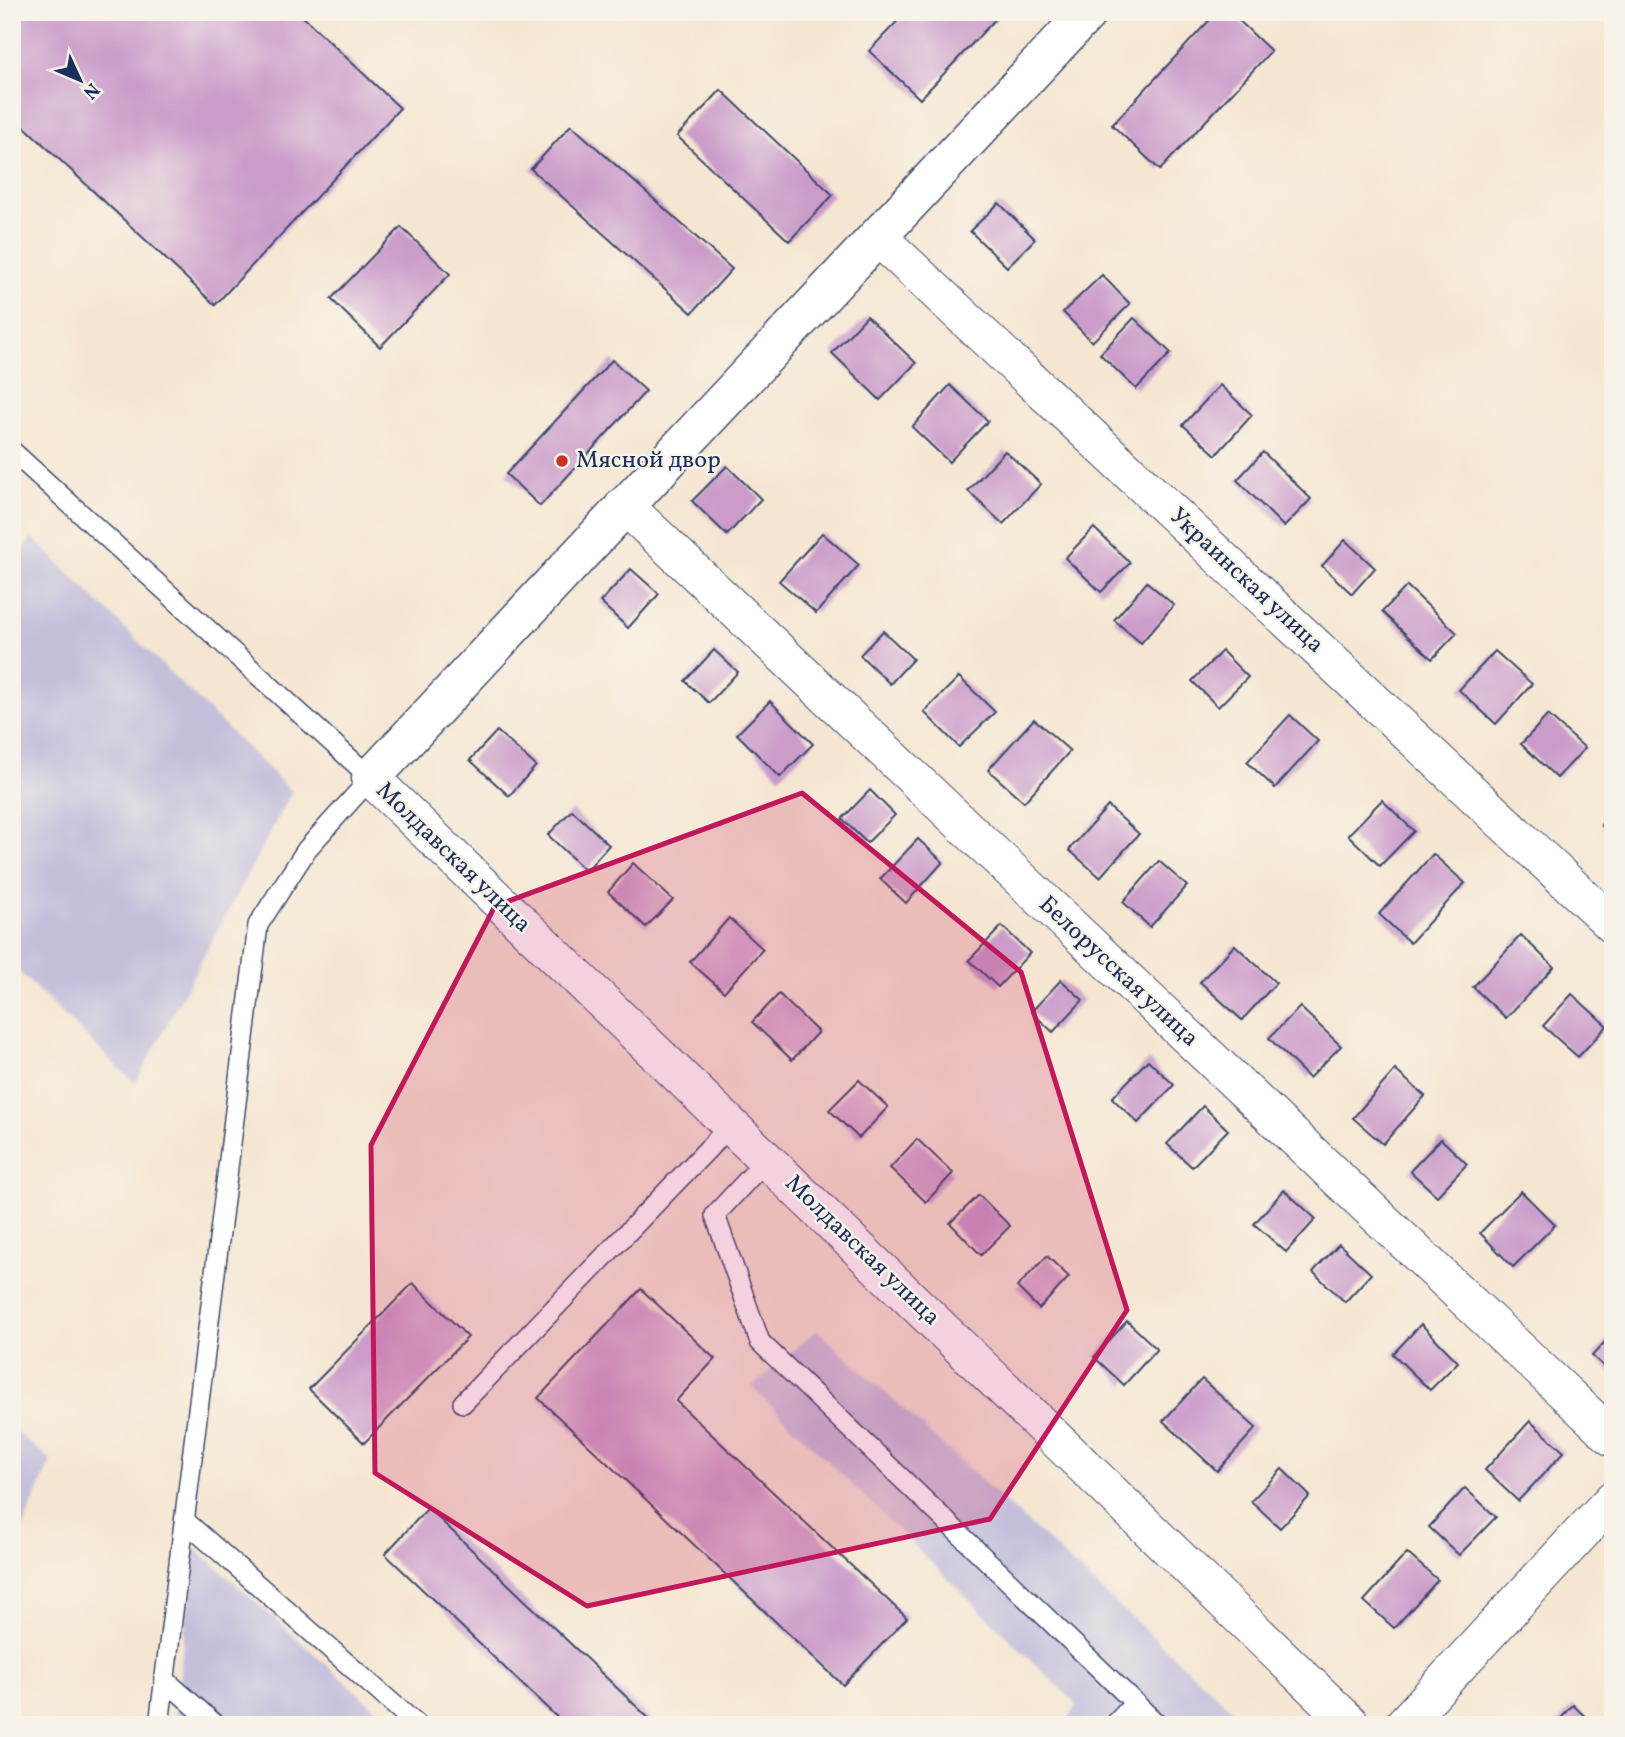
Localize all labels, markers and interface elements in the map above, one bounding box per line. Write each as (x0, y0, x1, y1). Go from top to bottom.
north arrow (46, 46, 116, 116)
text: N (77, 76, 105, 105)
place label: Мясной двор (576, 444, 721, 478)
marker: Мясной двор (554, 453, 570, 469)
street label: Украинская улица (1161, 500, 1331, 662)
street label: Молдавская улица (368, 775, 538, 941)
street label: Белорусская улица (1030, 889, 1206, 1055)
street label: Молдавская улица (777, 1168, 947, 1334)

